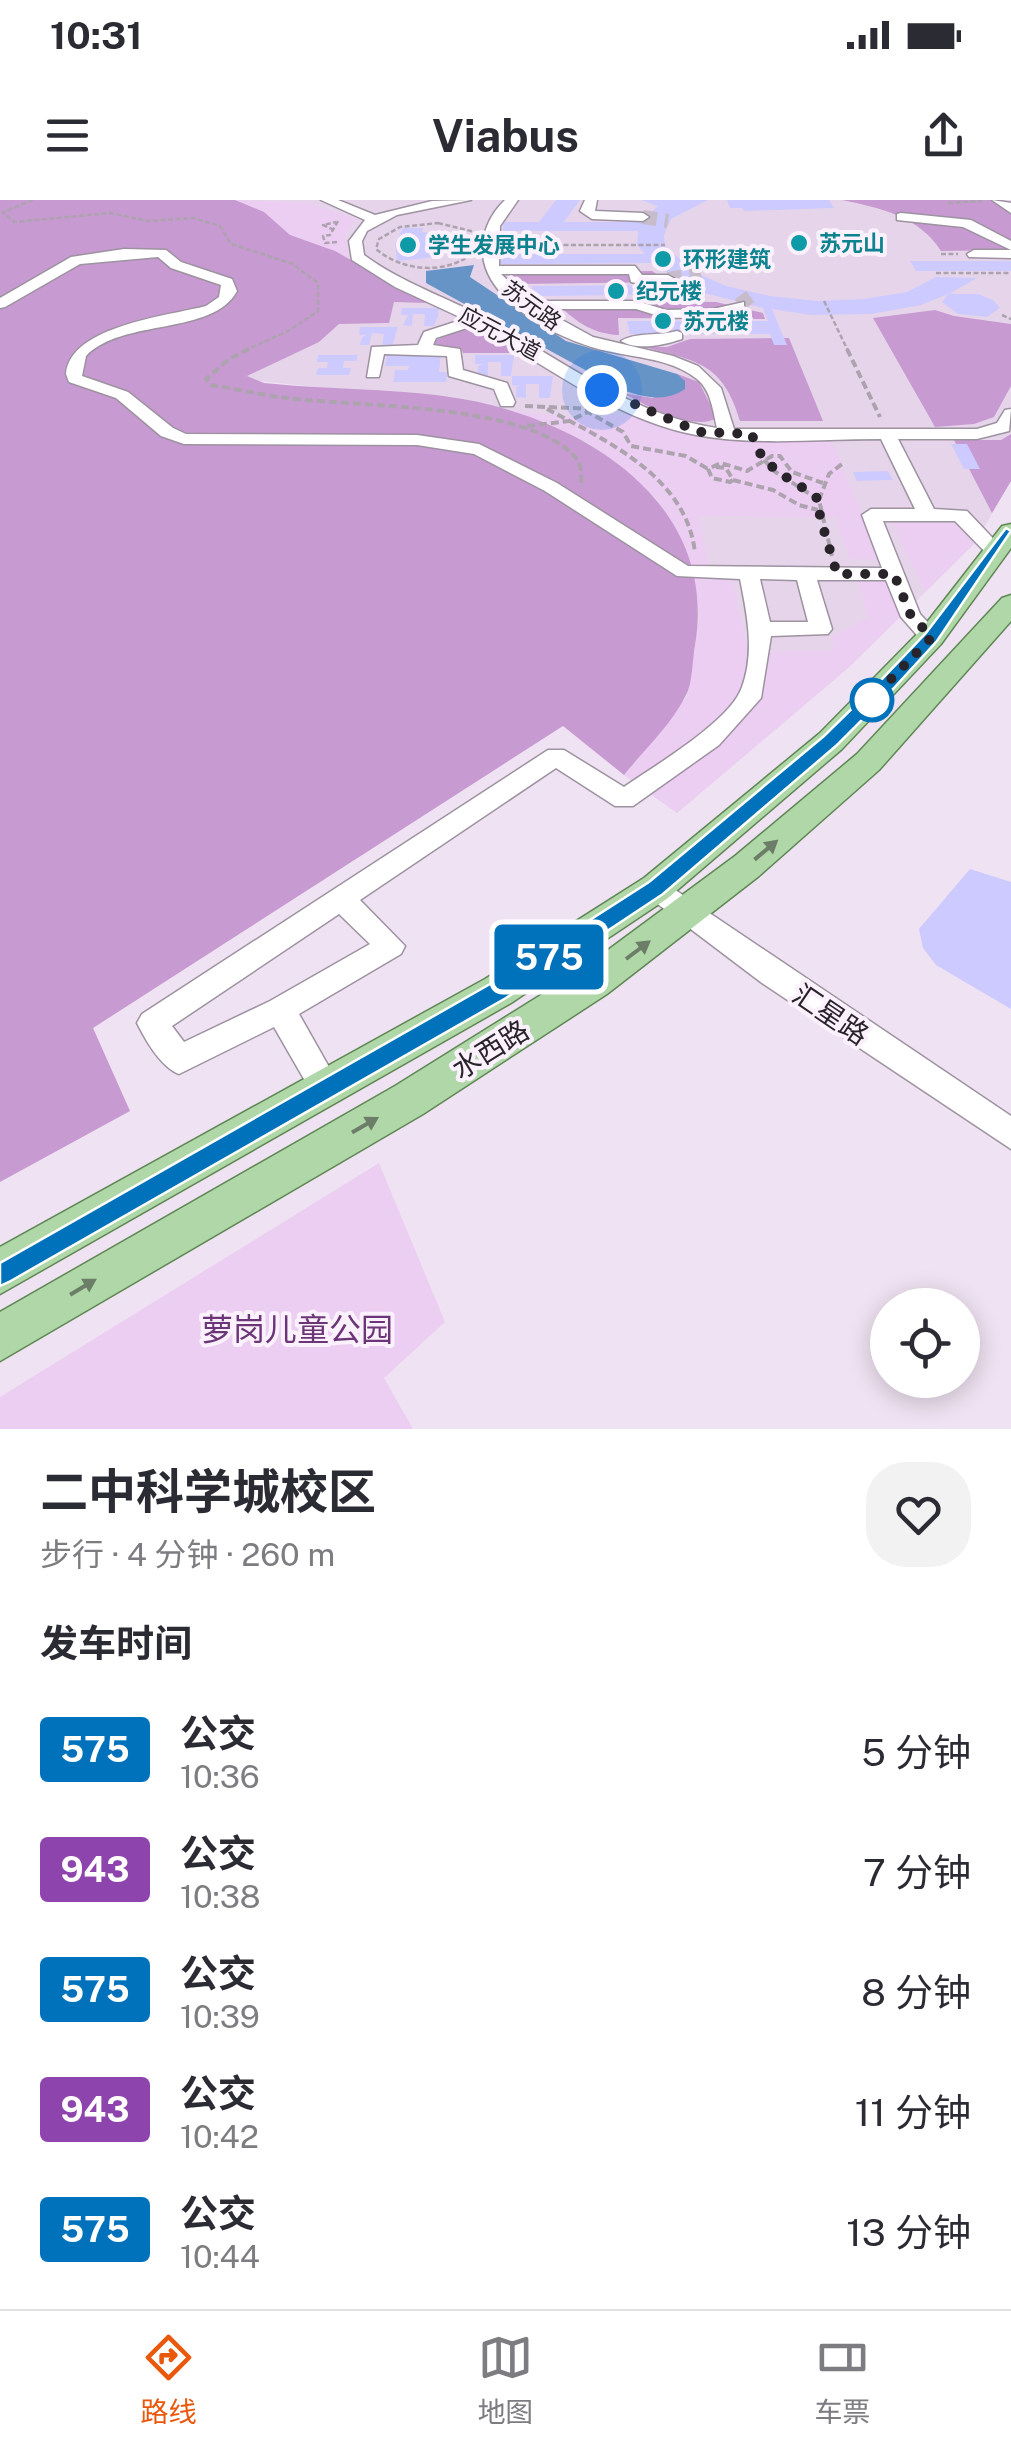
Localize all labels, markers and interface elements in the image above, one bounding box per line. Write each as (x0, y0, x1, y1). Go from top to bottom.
text: 10:31 (50, 13, 143, 58)
icon: menu (40, 108, 95, 163)
icon: share (916, 108, 971, 163)
text: Viabus (432, 109, 579, 162)
place label: 苏元山 (819, 230, 885, 256)
place label: 学生发展中心 (428, 232, 560, 258)
marker: 苏元山 (788, 232, 810, 254)
marker: 学生发展中心 (397, 234, 419, 256)
place label: 环形建筑 (683, 246, 771, 272)
marker: 环形建筑 (652, 248, 674, 270)
street label: 苏元路 (498, 275, 566, 335)
place label: 纪元楼 (636, 278, 702, 304)
marker: 纪元楼 (605, 280, 627, 302)
street label: 应元大道 (455, 301, 545, 365)
place label: 苏元楼 (683, 308, 749, 334)
marker: 苏元楼 (652, 310, 674, 332)
your location (577, 365, 627, 415)
unlabelled marker (851, 679, 893, 721)
one-way arrow (754, 840, 779, 861)
line badge: 575 (492, 924, 606, 990)
text: 575 (514, 937, 584, 978)
one-way arrow (625, 940, 651, 960)
street label: 汇星路 (787, 977, 875, 1051)
street label: 水西路 (446, 1013, 534, 1085)
one-way arrow (350, 1117, 379, 1134)
one-way arrow (69, 1279, 97, 1296)
map controls (870, 1288, 980, 1398)
button: locate (870, 1288, 980, 1398)
park label: 萝岗儿童公园 (201, 1311, 393, 1348)
button: heart (866, 1462, 971, 1567)
text: 二中科学城校区 (40, 1463, 376, 1520)
text: 步行 · 4 分钟 · 260 m (40, 1536, 335, 1573)
text: 发车时间 (40, 1621, 192, 1666)
text: 公交 (180, 1711, 256, 1756)
text: 575 (60, 1729, 130, 1770)
text: 5 分钟 (861, 1730, 971, 1775)
text: 10:36 (180, 1758, 260, 1795)
text: 公交 (180, 1831, 256, 1876)
text: 943 (60, 1849, 130, 1890)
text: 7 分钟 (863, 1850, 971, 1895)
text: 10:38 (180, 1878, 261, 1915)
text: 公交 (180, 1951, 256, 1996)
text: 575 (60, 1969, 130, 2010)
text: 8 分钟 (861, 1970, 971, 2015)
text: 10:39 (180, 1998, 260, 2035)
text: 公交 (180, 2071, 256, 2116)
text: 943 (60, 2089, 130, 2130)
text: 11 分钟 (855, 2090, 971, 2135)
text: 10:42 (180, 2118, 259, 2155)
text: 公交 (180, 2191, 256, 2236)
text: 575 (60, 2209, 130, 2250)
text: 13 分钟 (846, 2210, 971, 2255)
text: 10:44 (180, 2238, 260, 2275)
tab: 路线 (140, 2330, 197, 2430)
tab: 地图 (477, 2330, 534, 2430)
tab: 车票 (814, 2330, 871, 2430)

